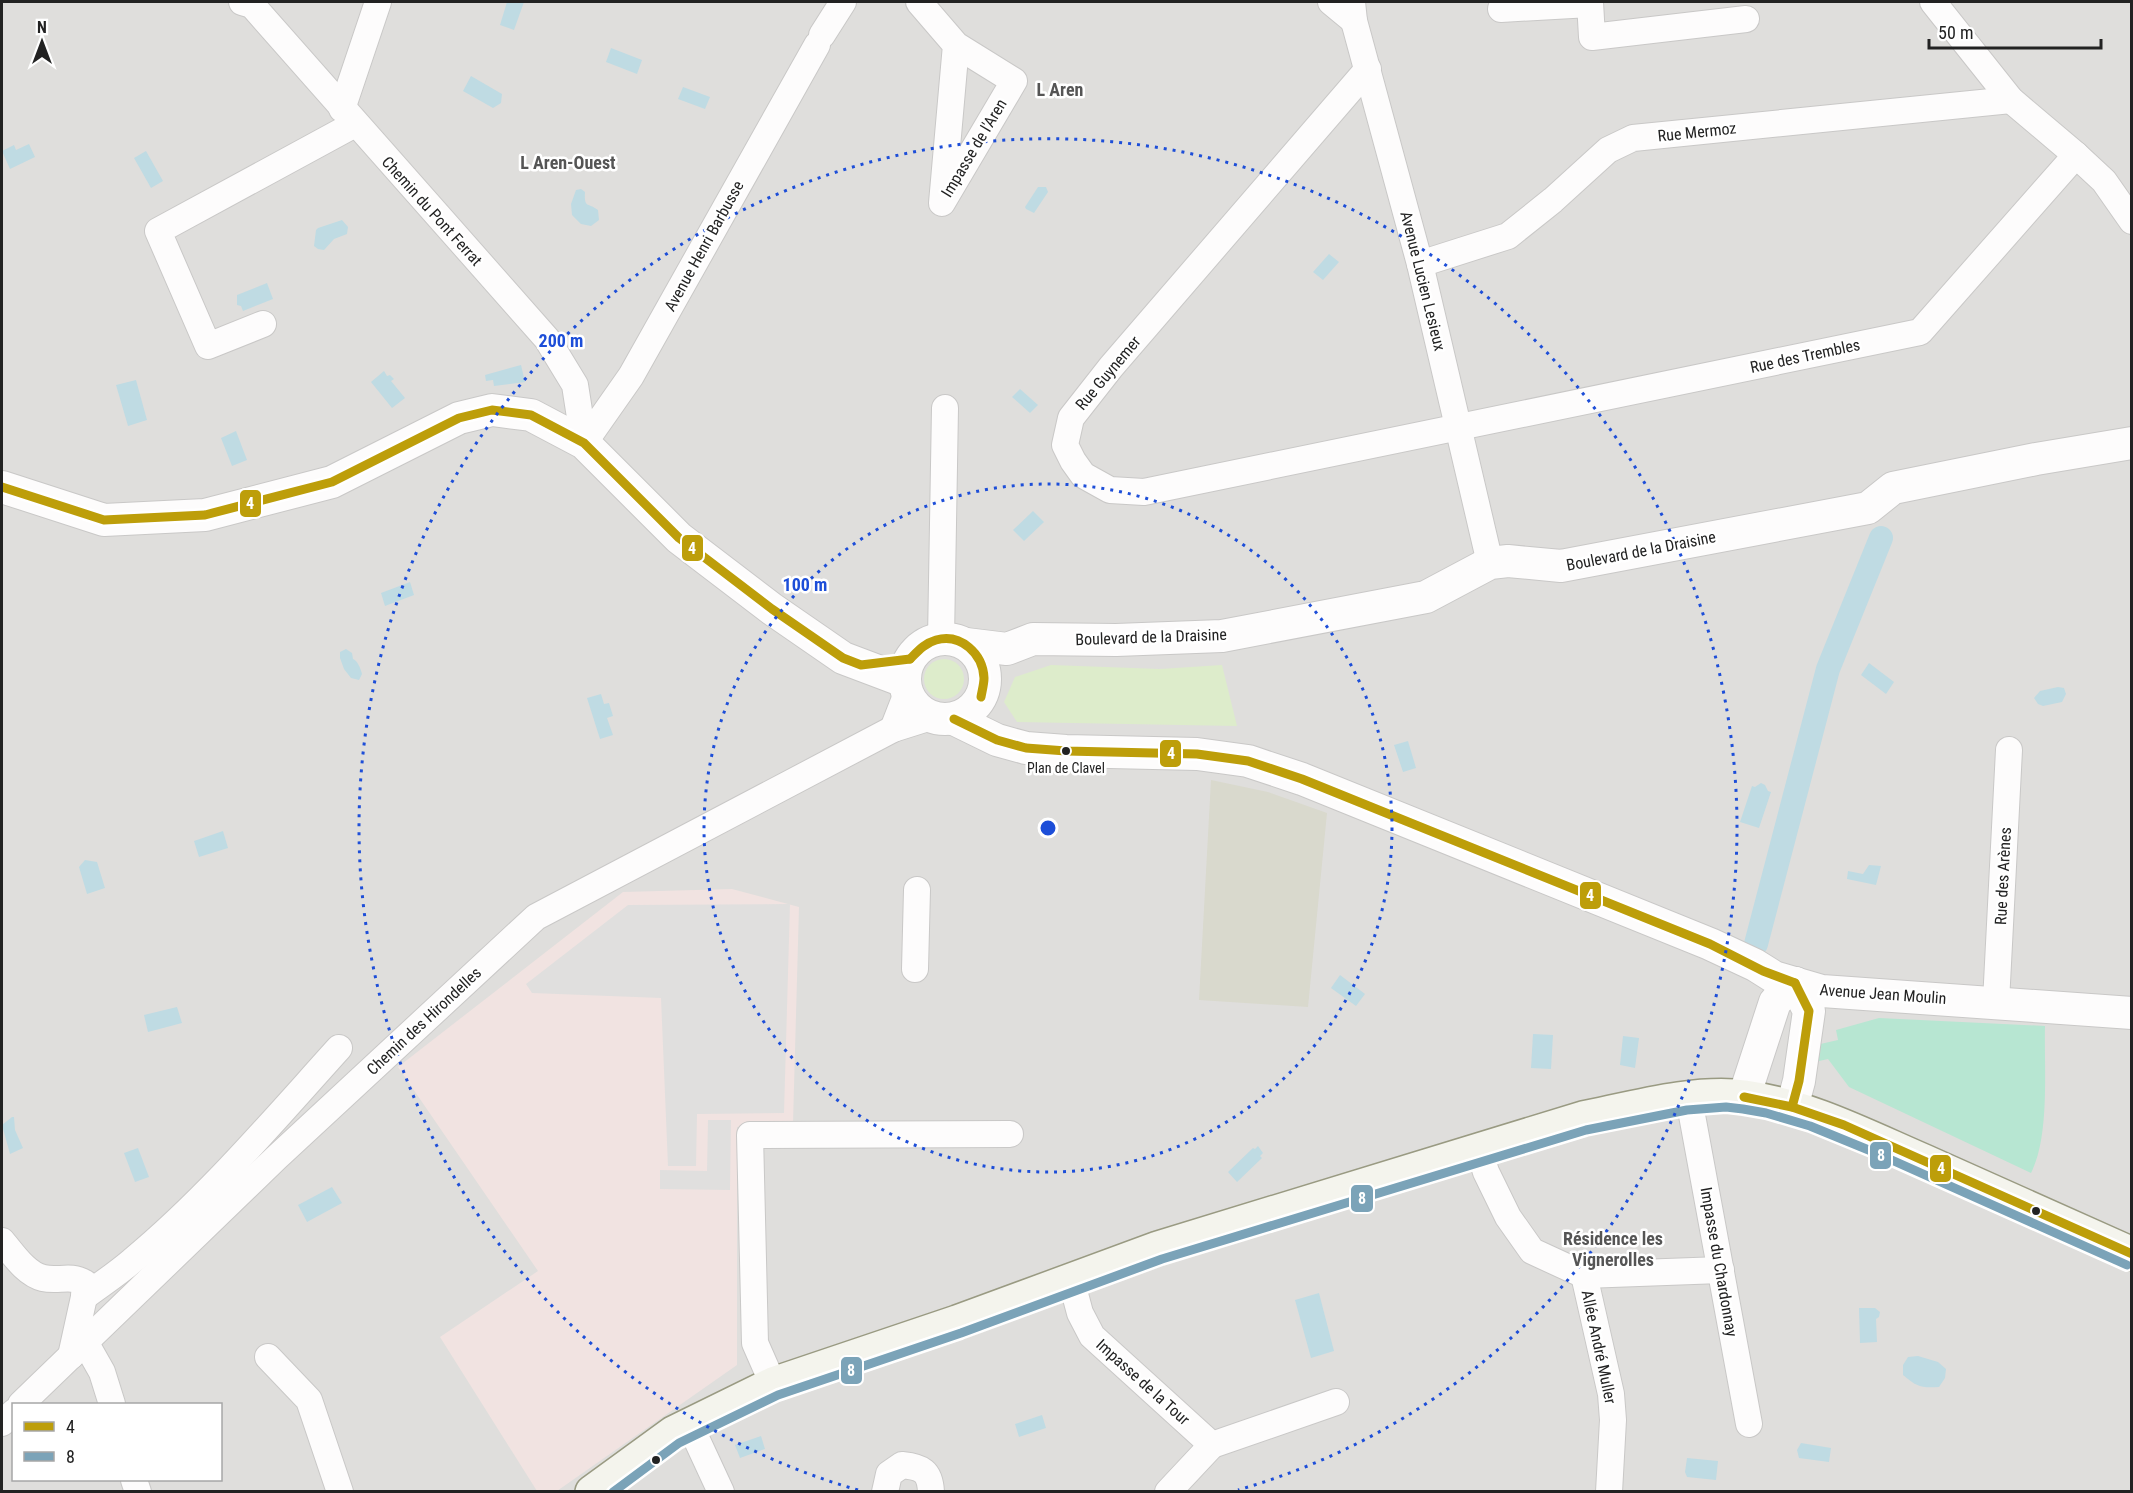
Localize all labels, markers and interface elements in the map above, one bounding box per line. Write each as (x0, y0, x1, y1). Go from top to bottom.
north arrow (12, 12, 72, 72)
scale bar (1929, 12, 2102, 50)
text: N (37, 18, 47, 37)
text: 50 m (1938, 22, 1973, 43)
district label: L Aren (1037, 79, 1083, 100)
street label: Impasse de l'Aren (937, 95, 1011, 201)
street label: Rue Mermoz (1657, 118, 1737, 146)
street label: Chemin du Pont Ferrat (378, 152, 486, 270)
district label: L Aren-Ouest (520, 152, 616, 173)
street label: Avenue Henri Barbusse (660, 177, 748, 315)
street label: Avenue Lucien Lesieux (1396, 209, 1450, 353)
text: 200 m (539, 330, 583, 351)
street label: Rue Guynemer (1072, 332, 1145, 414)
street label: Rue des Trembles (1748, 335, 1862, 377)
line badge: 4 (239, 489, 262, 518)
text: 4 (246, 494, 254, 513)
street label: Boulevard de la Draisine (1565, 527, 1717, 575)
line badge: 4 (681, 534, 704, 562)
text: 4 (688, 539, 696, 558)
text: 100 m (783, 574, 827, 595)
street label: Boulevard de la Draisine (1075, 625, 1227, 649)
line badge: 4 (1159, 739, 1182, 768)
text: 4 (1167, 744, 1175, 763)
marker: Plan de Clavel (1060, 745, 1072, 757)
place label: Plan de Clavel (1027, 760, 1105, 776)
centre of rings (1038, 818, 1058, 838)
street label: Rue des Arènes (1991, 827, 2015, 925)
line badge: 4 (1579, 881, 1602, 910)
text: 4 (1586, 886, 1594, 905)
street label: Chemin des Hirondelles (363, 963, 485, 1079)
street label: Avenue Jean Moulin (1819, 980, 1947, 1008)
line badge: 8 (1869, 1141, 1892, 1170)
text: 8 (1877, 1146, 1885, 1165)
line badge: 4 (1929, 1154, 1952, 1183)
text: 4 (1937, 1159, 1945, 1178)
line badge: 8 (1350, 1184, 1374, 1213)
street label: Impasse du Chardonnay (1696, 1186, 1742, 1339)
text: 8 (1358, 1189, 1366, 1208)
unlabelled marker (2030, 1205, 2042, 1217)
district label: Résidence les Vignerolles (1563, 1228, 1663, 1270)
street label: Allée André Muller (1578, 1288, 1620, 1406)
street label: Impasse de la Tour (1092, 1335, 1194, 1429)
line badge: 8 (840, 1356, 863, 1385)
text: 8 (847, 1361, 855, 1380)
legend (12, 1403, 222, 1481)
text: 4 (66, 1416, 75, 1437)
text: 8 (66, 1446, 75, 1467)
unlabelled marker (650, 1454, 662, 1466)

